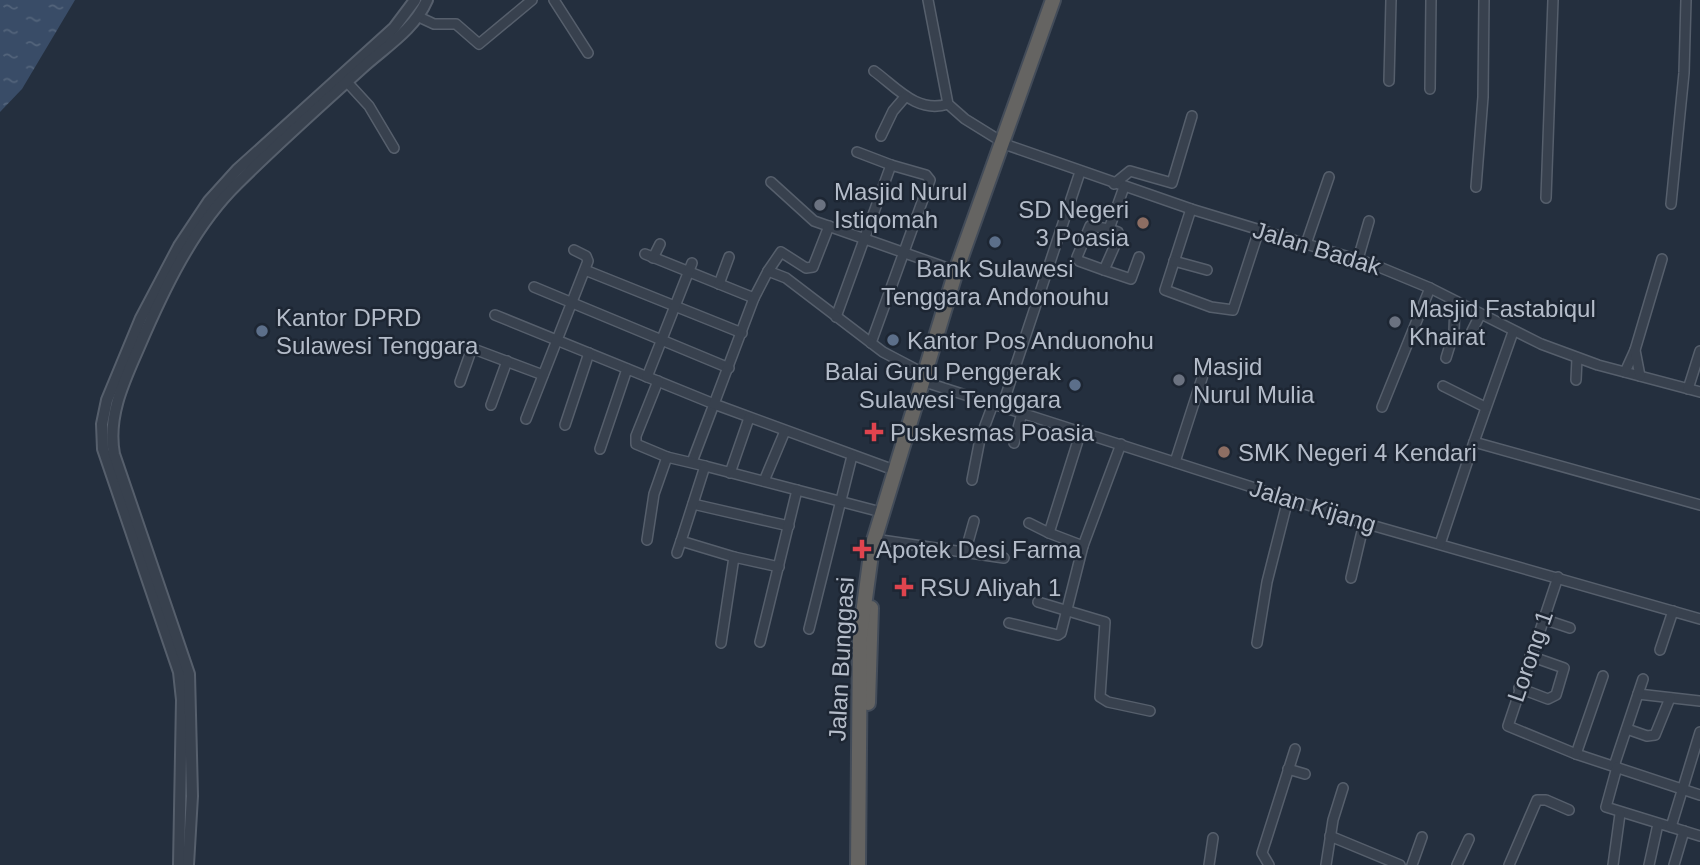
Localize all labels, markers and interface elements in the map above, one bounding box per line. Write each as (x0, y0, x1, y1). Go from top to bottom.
place label: Masjid Nurul Istiqomah (834, 178, 967, 233)
place label: SD Negeri 3 Poasia (1018, 196, 1130, 251)
marker: Masjid Nurul Istiqomah (812, 197, 828, 213)
marker: SD Negeri 3 Poasia (1135, 215, 1151, 231)
street label: Jalan Badak (1250, 216, 1385, 281)
marker: Bank Sulawesi Tenggara Andonouhu (987, 234, 1003, 250)
place label: Bank Sulawesi Tenggara Andonouhu (881, 255, 1109, 310)
place label: Masjid Fastabiqul Khairat (1409, 295, 1596, 350)
place label: Kantor DPRD Sulawesi Tenggara (276, 304, 479, 359)
marker: Masjid Fastabiqul Khairat (1387, 314, 1403, 330)
marker: Kantor DPRD Sulawesi Tenggara (254, 323, 270, 339)
place label: Kantor Pos Anduonohu (907, 327, 1154, 354)
marker: Kantor Pos Anduonohu (885, 332, 901, 348)
place label: Masjid Nurul Mulia (1193, 353, 1315, 408)
place label: Balai Guru Penggerak Sulawesi Tenggara (825, 358, 1062, 413)
marker: Masjid Nurul Mulia (1171, 372, 1187, 388)
marker: Balai Guru Penggerak Sulawesi Tenggara (1067, 377, 1083, 393)
place label: Puskesmas Poasia (890, 419, 1095, 446)
marker: Puskesmas Poasia (864, 422, 884, 442)
place label: SMK Negeri 4 Kendari (1238, 439, 1477, 466)
marker: SMK Negeri 4 Kendari (1216, 444, 1232, 460)
street label: Jalan Kijang (1247, 474, 1379, 538)
place label: Apotek Desi Farma (876, 536, 1082, 563)
marker: Apotek Desi Farma (854, 541, 870, 557)
place label: RSU Aliyah 1 (920, 574, 1061, 601)
street label: Jalan Bunggasi (823, 576, 859, 742)
marker: RSU Aliyah 1 (894, 577, 914, 597)
street label: Lorong 1 (1502, 607, 1558, 705)

